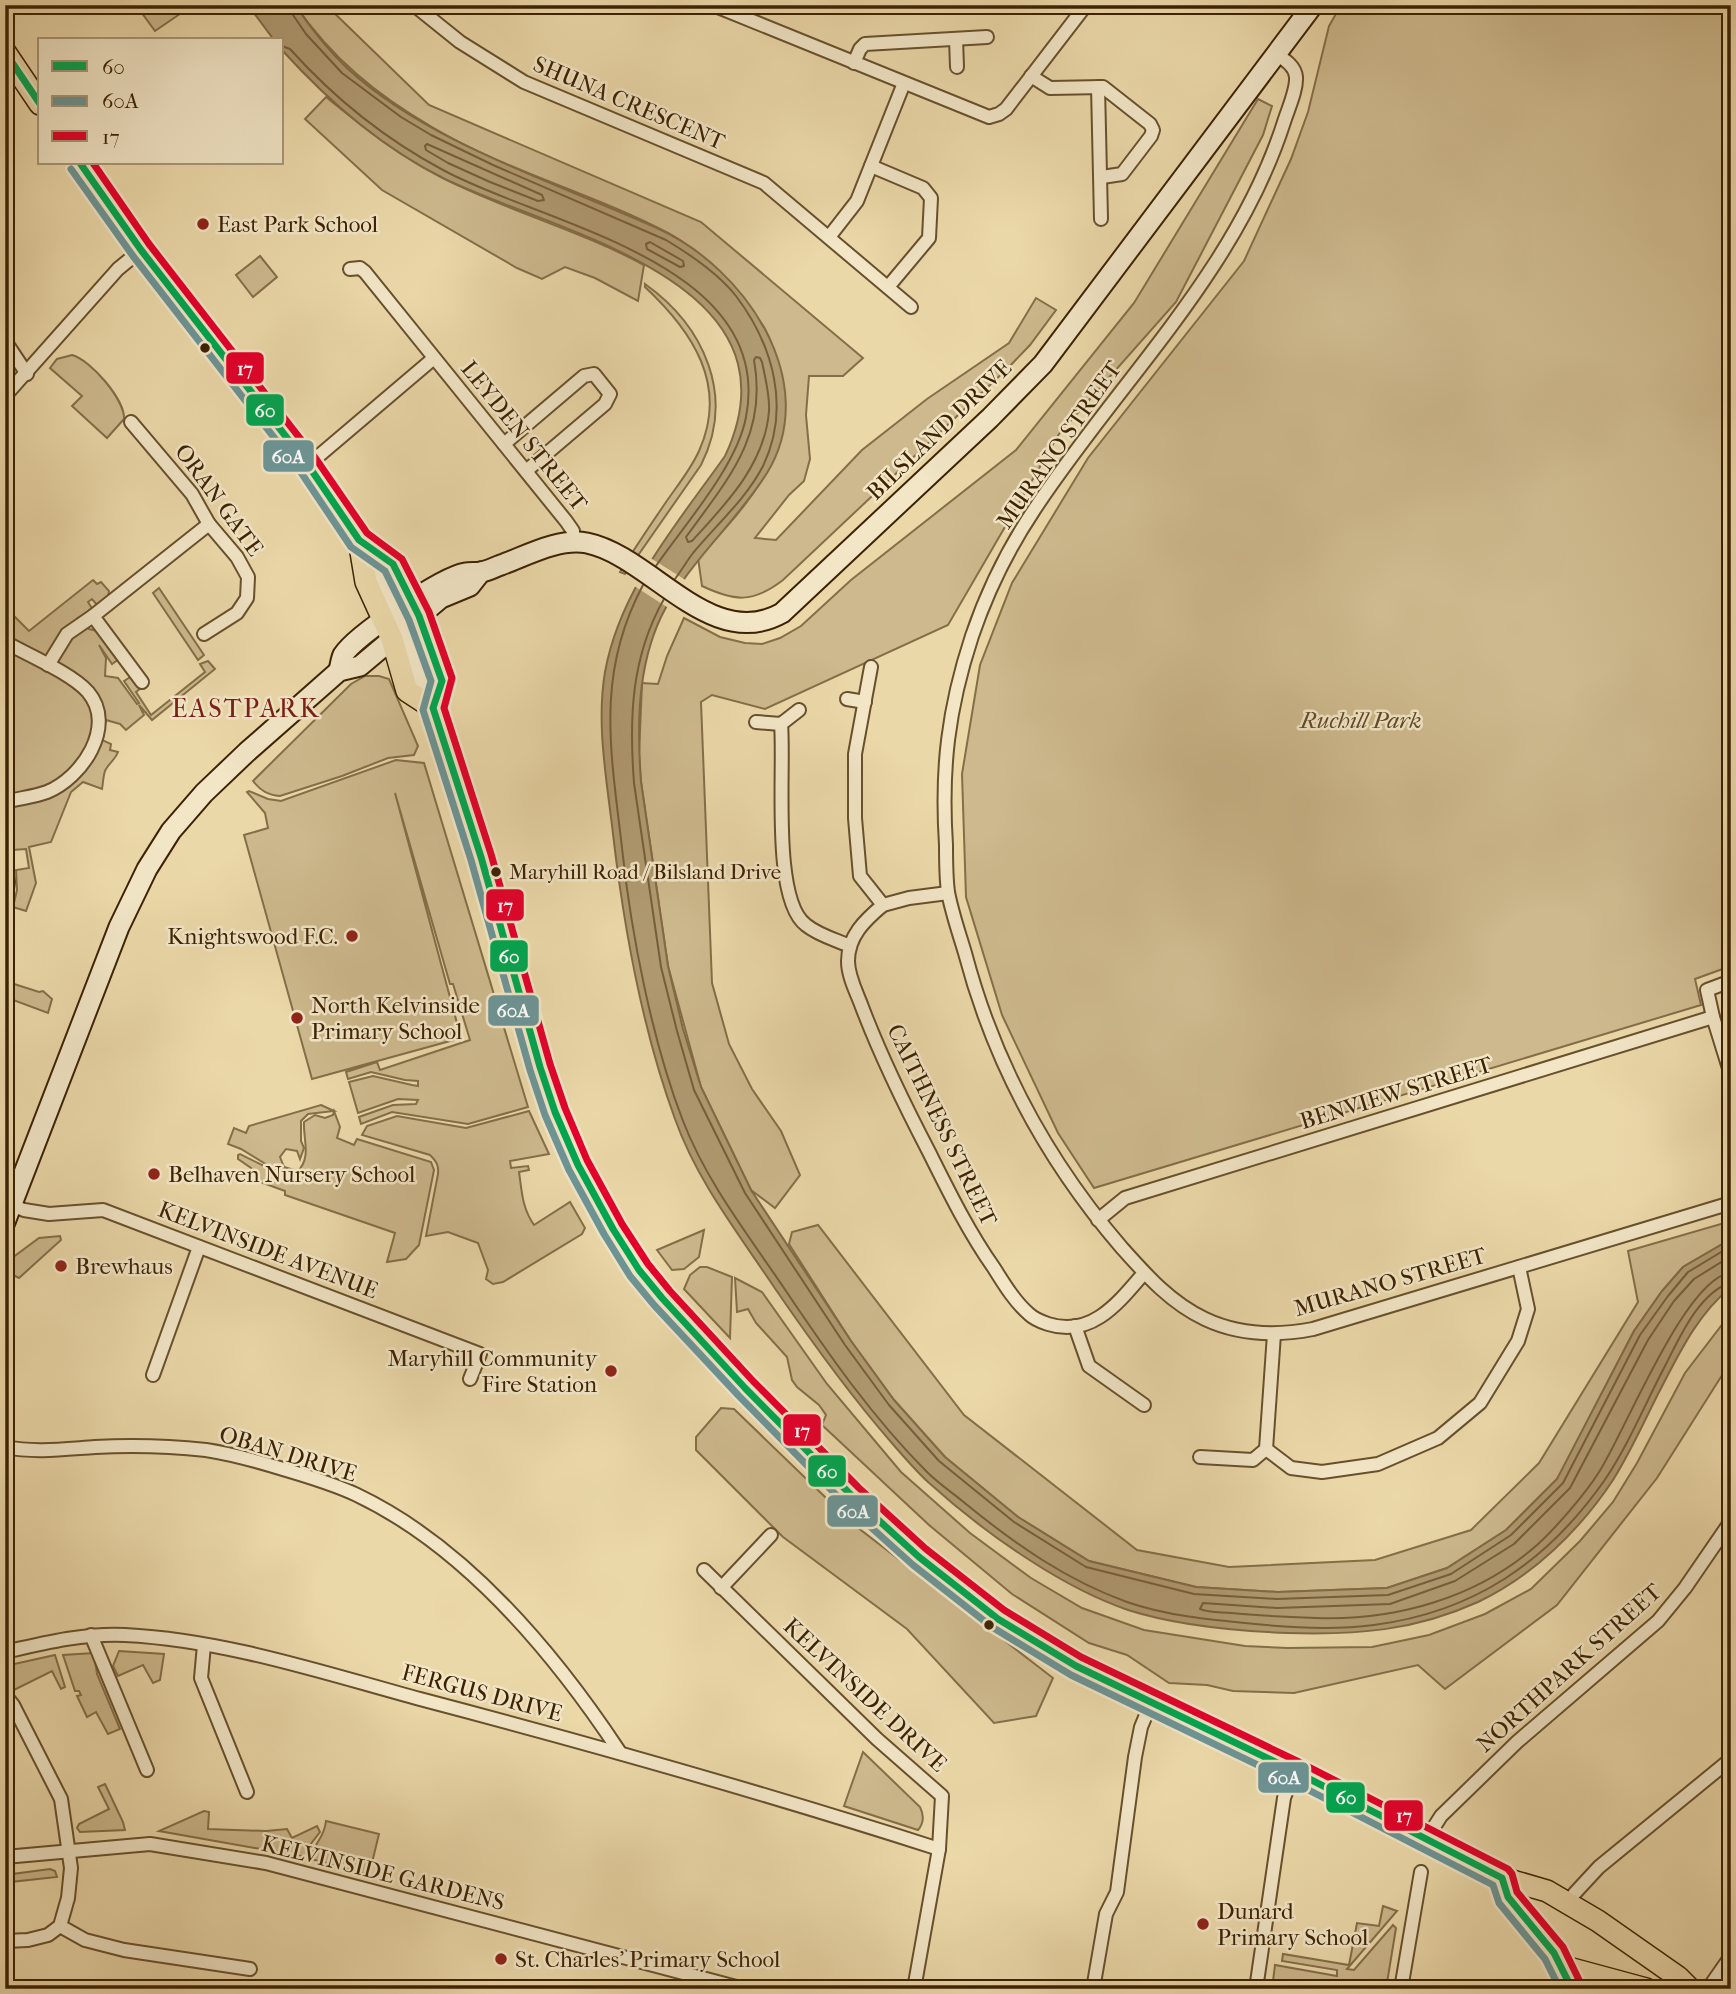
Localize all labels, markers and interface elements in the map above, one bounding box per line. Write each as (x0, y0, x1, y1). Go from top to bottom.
legend (38, 38, 284, 164)
street label: SHUNA CRESCENT (529, 50, 729, 156)
text: 60 (102, 55, 125, 79)
text: 60A (102, 89, 139, 113)
text: 17 (102, 125, 120, 149)
place label: East Park School (217, 211, 379, 238)
marker: East Park School (195, 216, 211, 232)
unlabelled marker (198, 341, 212, 355)
line badge: 17 (225, 351, 265, 385)
street label: BILSLAND DRIVE (861, 354, 1017, 506)
street label: LEYDEN STREET (455, 356, 593, 517)
street label: MURANO STREET (991, 356, 1127, 534)
text: 17 (237, 358, 253, 380)
line badge: 60 (245, 393, 285, 427)
text: 60 (255, 400, 275, 422)
street label: ORAN GATE (169, 439, 269, 561)
line badge: 60A (262, 439, 315, 473)
text: 60A (271, 446, 305, 468)
district label: EASTPARK (171, 693, 321, 724)
park label: Ruchill Park (1298, 707, 1422, 734)
place label: Maryhill Road / Bilsland Drive (509, 860, 781, 884)
marker: Maryhill Road / Bilsland Drive (489, 865, 503, 879)
line badge: 17 (485, 888, 525, 922)
text: 17 (497, 895, 513, 917)
place label: Knightswood F.C. (167, 923, 338, 950)
marker: Knightswood F.C. (344, 928, 360, 944)
line badge: 60 (489, 939, 529, 973)
text: 60 (499, 946, 519, 968)
place label: North Kelvinside Primary School (311, 992, 480, 1045)
line badge: 60A (487, 994, 540, 1027)
text: 60A (496, 1000, 530, 1022)
marker: North Kelvinside Primary School (289, 1010, 305, 1026)
street label: CAITHNESS STREET (881, 1020, 1003, 1231)
street label: BENVIEW STREET (1297, 1051, 1496, 1135)
place label: Belhaven Nursery School (168, 1161, 416, 1188)
marker: Belhaven Nursery School (146, 1166, 162, 1182)
street label: KELVINSIDE AVENUE (154, 1196, 382, 1304)
street label: MURANO STREET (1291, 1242, 1490, 1322)
place label: Brewhaus (75, 1253, 173, 1280)
marker: Brewhaus (53, 1258, 69, 1274)
place label: Maryhill Community Fire Station (387, 1345, 598, 1398)
marker: Maryhill Community Fire Station (603, 1363, 619, 1379)
line badge: 17 (782, 1413, 822, 1447)
street label: OBAN DRIVE (216, 1420, 360, 1488)
text: 17 (794, 1420, 810, 1442)
line badge: 60 (807, 1454, 847, 1488)
text: 60 (817, 1461, 837, 1483)
line badge: 60A (826, 1494, 879, 1528)
text: 60A (836, 1501, 870, 1523)
street label: NORTHPARK STREET (1471, 1578, 1667, 1758)
street label: KELVINSIDE DRIVE (778, 1612, 952, 1778)
unlabelled marker (982, 1618, 996, 1632)
street label: FERGUS DRIVE (399, 1659, 565, 1727)
line badge: 60A (1257, 1761, 1310, 1794)
text: 60A (1267, 1767, 1301, 1789)
line badge: 60 (1325, 1781, 1366, 1814)
text: 60 (1336, 1787, 1356, 1809)
line badge: 17 (1383, 1799, 1424, 1832)
text: 17 (1396, 1805, 1412, 1827)
street label: KELVINSIDE GARDENS (259, 1830, 507, 1916)
place label: Dunard Primary School (1217, 1898, 1369, 1951)
marker: Dunard Primary School (1195, 1916, 1211, 1932)
place label: St. Charles' Primary School (515, 1946, 781, 1973)
marker: St. Charles' Primary School (493, 1951, 509, 1967)

